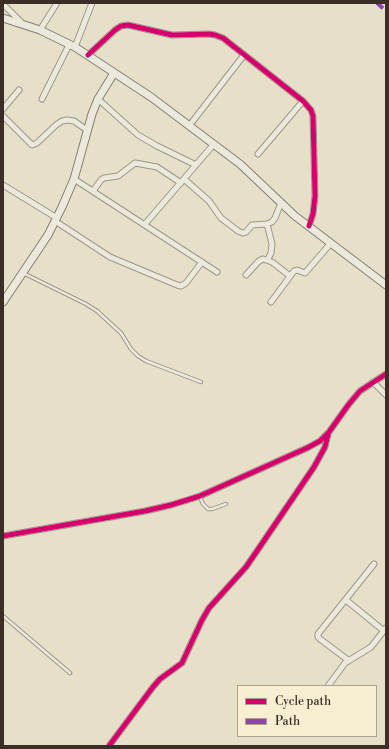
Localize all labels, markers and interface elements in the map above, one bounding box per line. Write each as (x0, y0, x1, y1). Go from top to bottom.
legend (237, 685, 377, 737)
text: Cycle path (275, 694, 331, 709)
text: Path (275, 714, 300, 729)

